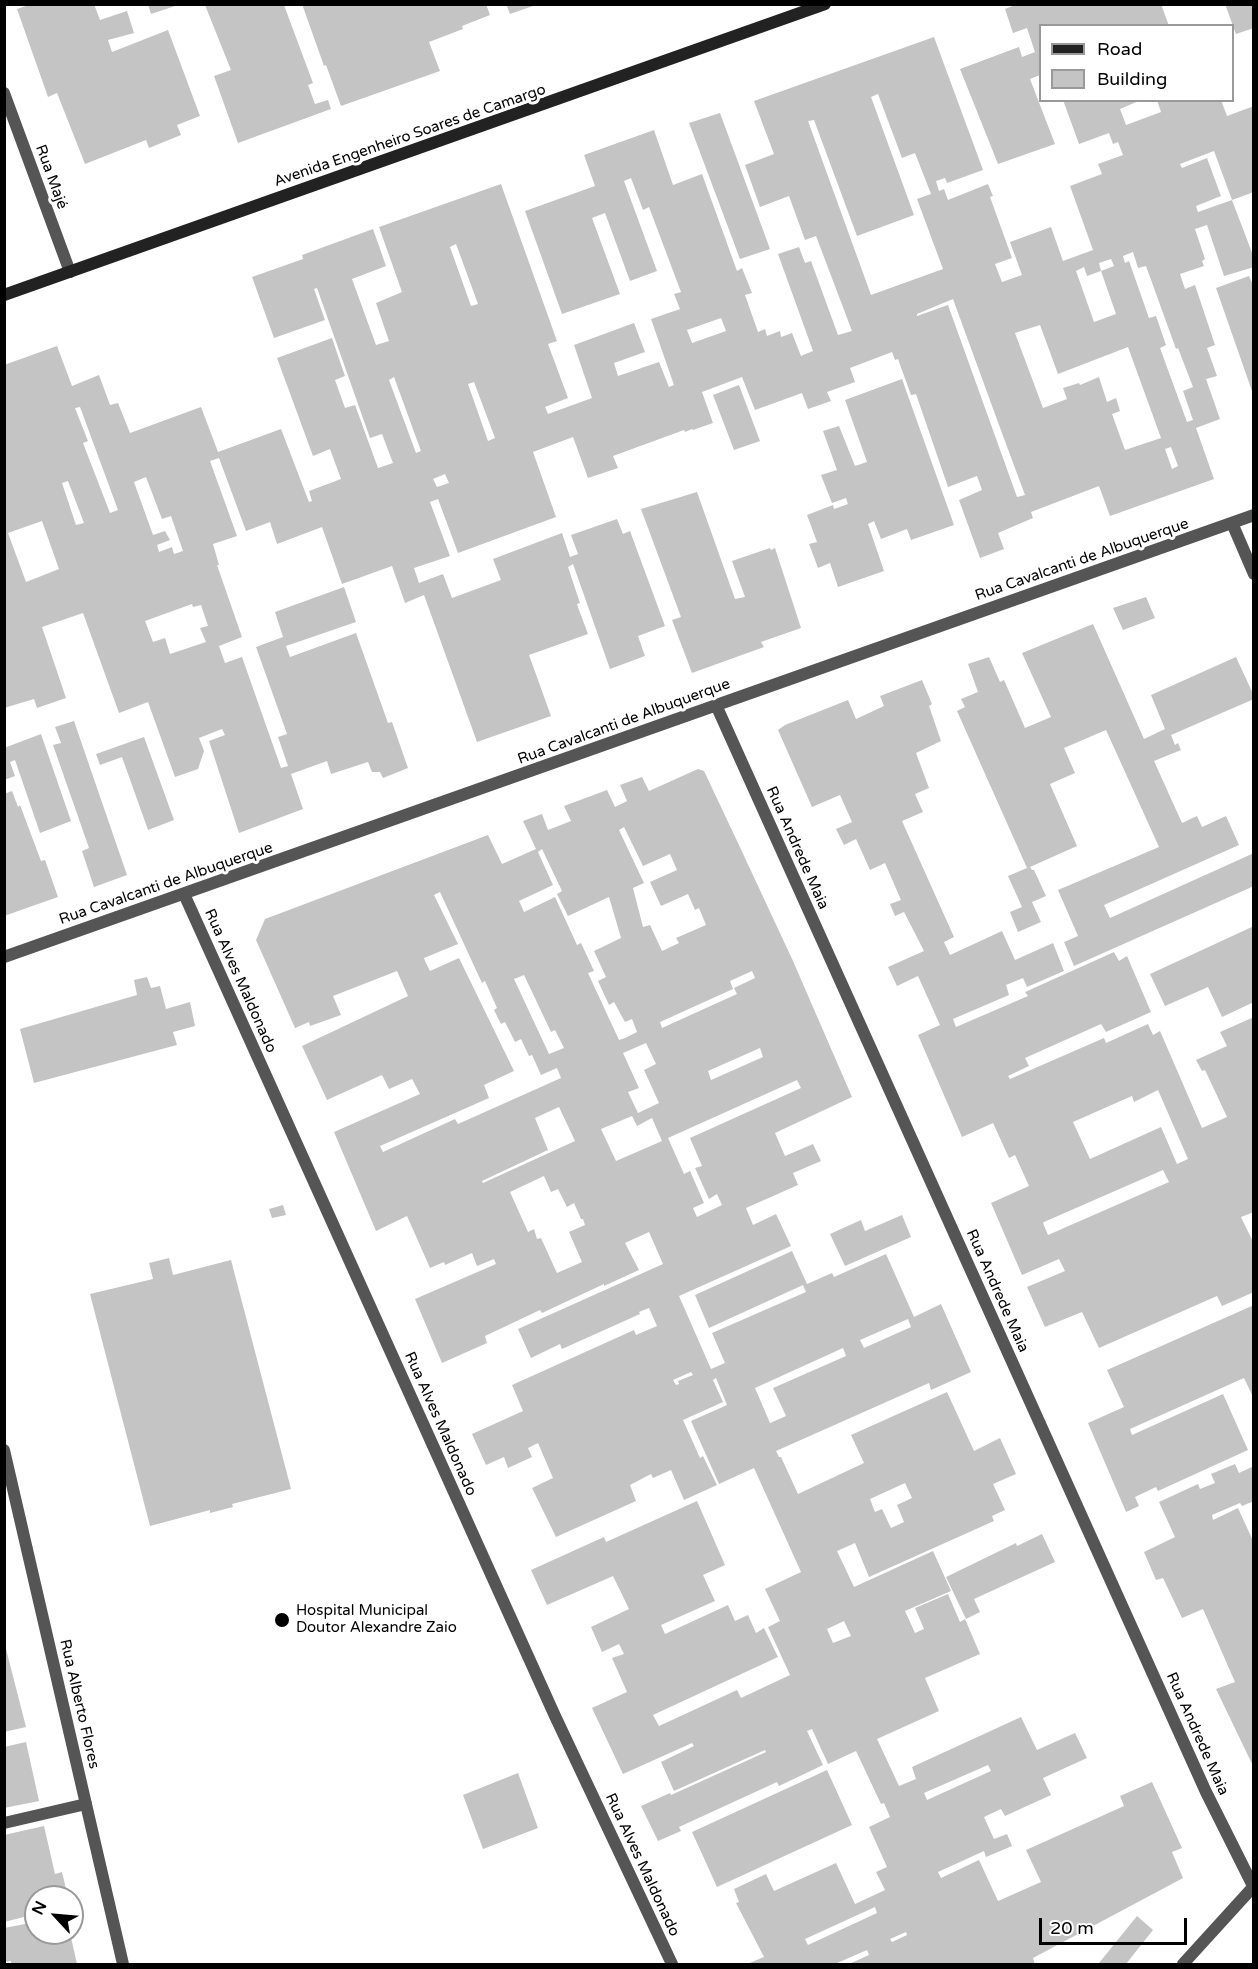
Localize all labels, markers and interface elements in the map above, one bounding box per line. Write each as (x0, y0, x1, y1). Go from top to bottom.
legend (1039, 24, 1234, 102)
text: Road (1097, 38, 1142, 60)
text: Building (1097, 68, 1167, 90)
street label: Avenida Engenheiro Soares de Camargo (272, 81, 548, 191)
street label: Rua Majé (31, 142, 71, 212)
street label: Rua Cavalcanti de Albuquerque (973, 515, 1191, 605)
street label: Rua Cavalcanti de Albuquerque (515, 675, 733, 769)
street label: Rua Andrede Maia (762, 784, 832, 912)
street label: Rua Cavalcanti de Albuquerque (57, 839, 275, 929)
street label: Rua Alves Maldonado (200, 906, 280, 1056)
street label: Rua Andrede Maia (962, 1227, 1032, 1355)
street label: Rua Alves Maldonado (400, 1349, 480, 1499)
place label: Hospital Municipal Doutor Alexandre Zaio (296, 1602, 457, 1637)
marker: Hospital Municipal Doutor Alexandre Zaio (273, 1611, 291, 1629)
street label: Rua Alberto Flores (55, 1637, 103, 1771)
street label: Rua Andrede Maia (1162, 1670, 1232, 1798)
street label: Rua Alves Maldonado (601, 1791, 683, 1939)
north arrow (24, 1885, 84, 1945)
text: N (28, 1898, 51, 1918)
scale bar (1042, 1906, 1190, 1944)
text: 20 m (1050, 1917, 1094, 1939)

